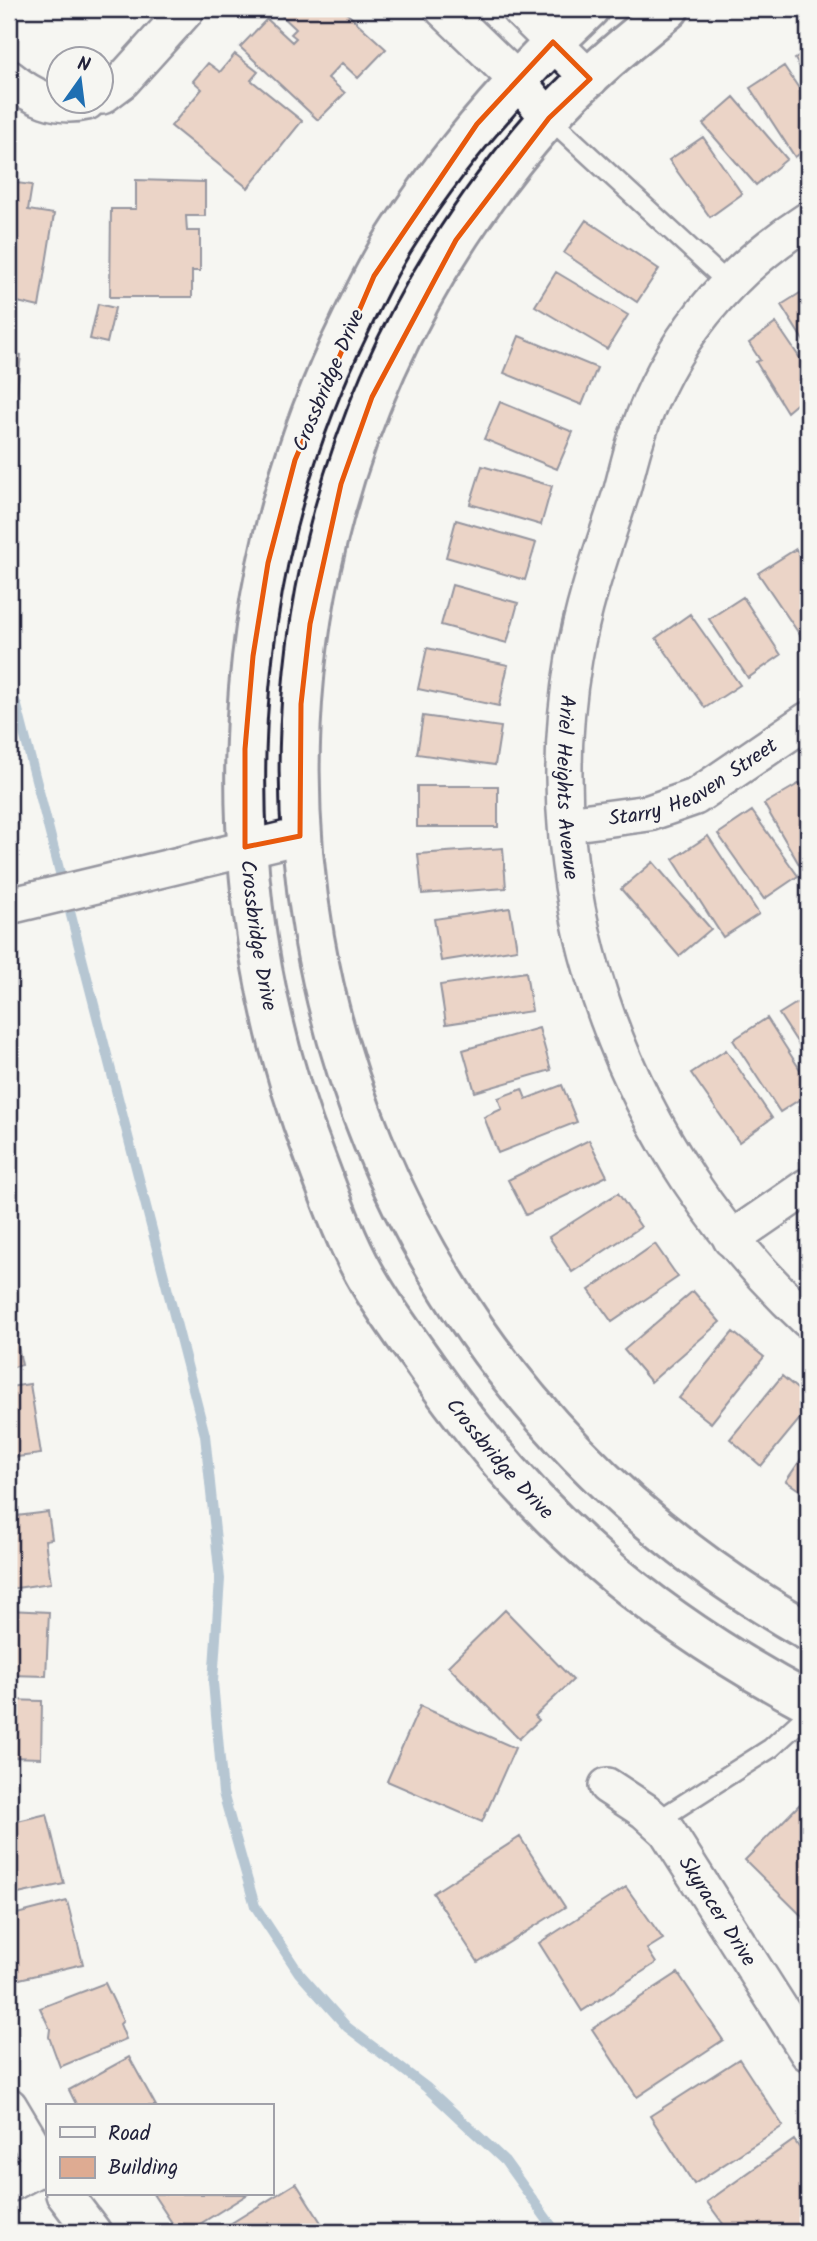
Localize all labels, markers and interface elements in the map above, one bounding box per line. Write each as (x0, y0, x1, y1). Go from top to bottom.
north arrow (46, 46, 116, 116)
text: N (74, 49, 93, 81)
street label: Crossbridge Drive (284, 304, 374, 457)
street label: Ariel Heights Avenue (546, 693, 587, 883)
street label: Starry Heaven Street (607, 730, 786, 836)
street label: Crossbridge Drive (230, 859, 285, 1015)
street label: Crossbridge Drive (437, 1391, 561, 1529)
street label: Skyracer Drive (669, 1850, 764, 1974)
legend (46, 2104, 273, 2196)
text: Road (108, 2118, 151, 2151)
text: Building (108, 2152, 178, 2185)

